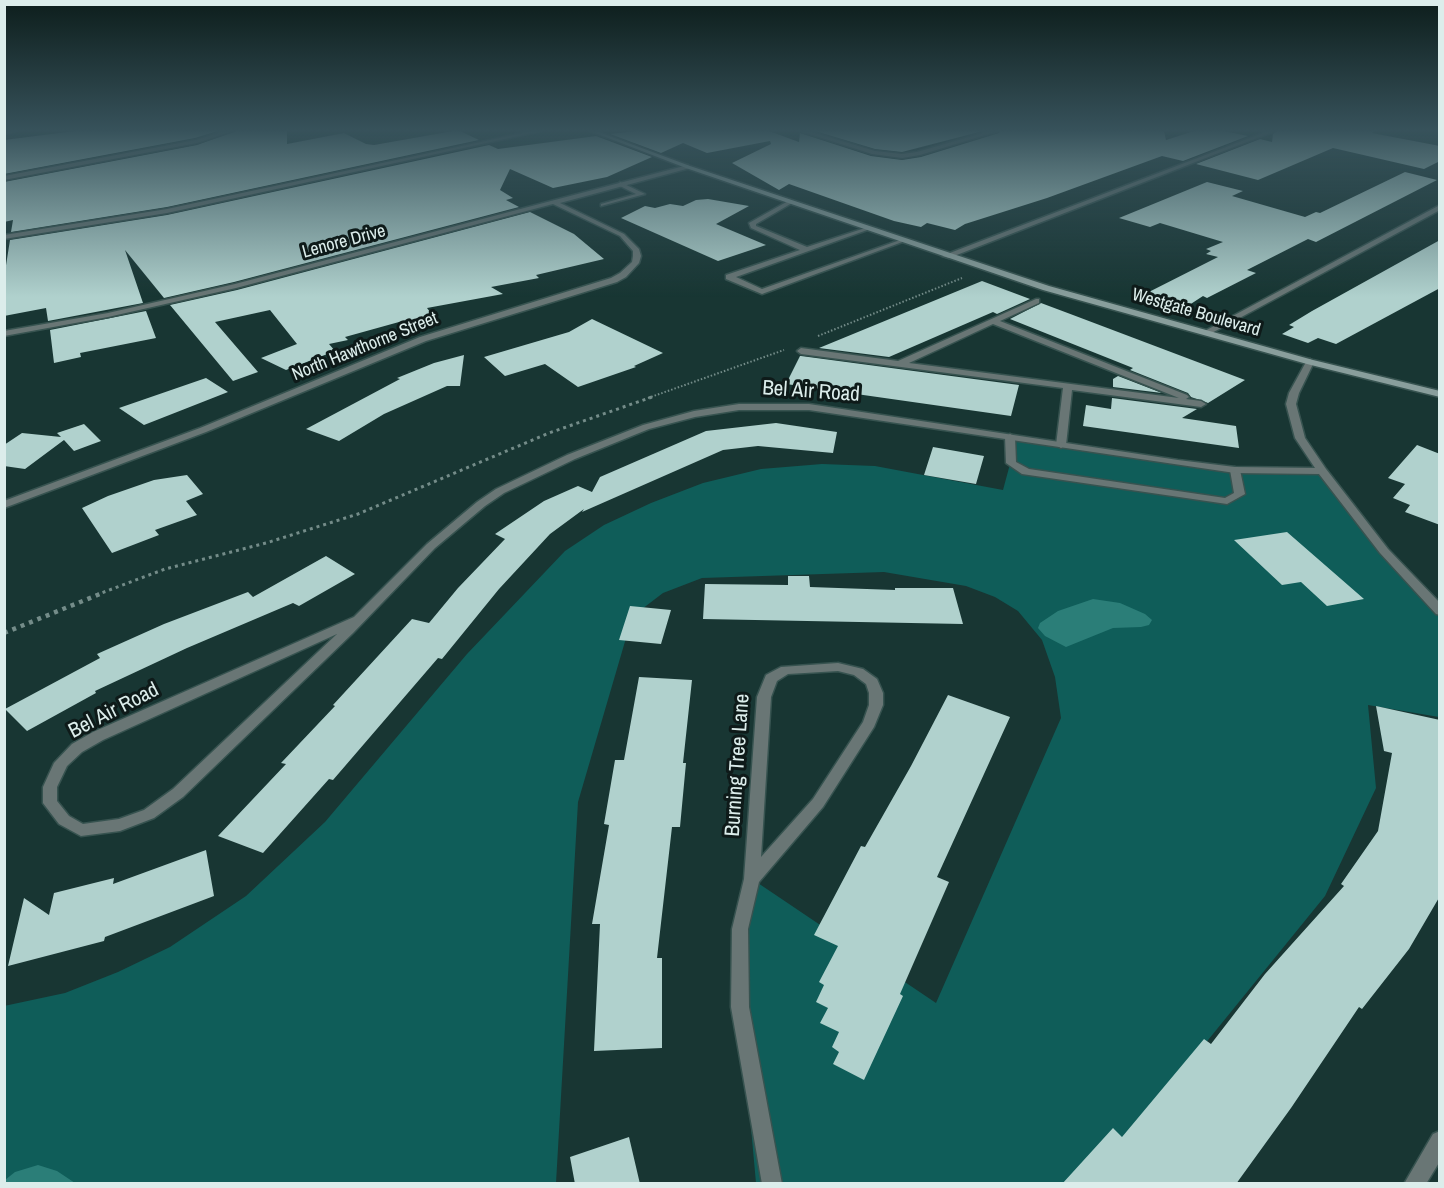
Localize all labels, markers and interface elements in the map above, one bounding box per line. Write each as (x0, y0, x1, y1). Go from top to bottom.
street label: Lenore Drive (300, 221, 388, 263)
street label: Westgate Boulevard (1129, 284, 1263, 342)
street label: North Hawthorne Street (289, 308, 441, 386)
street label: Bel Air Road (761, 376, 861, 408)
street label: Bel Air Road (65, 678, 163, 744)
street label: Burning Tree Lane (720, 693, 756, 837)

